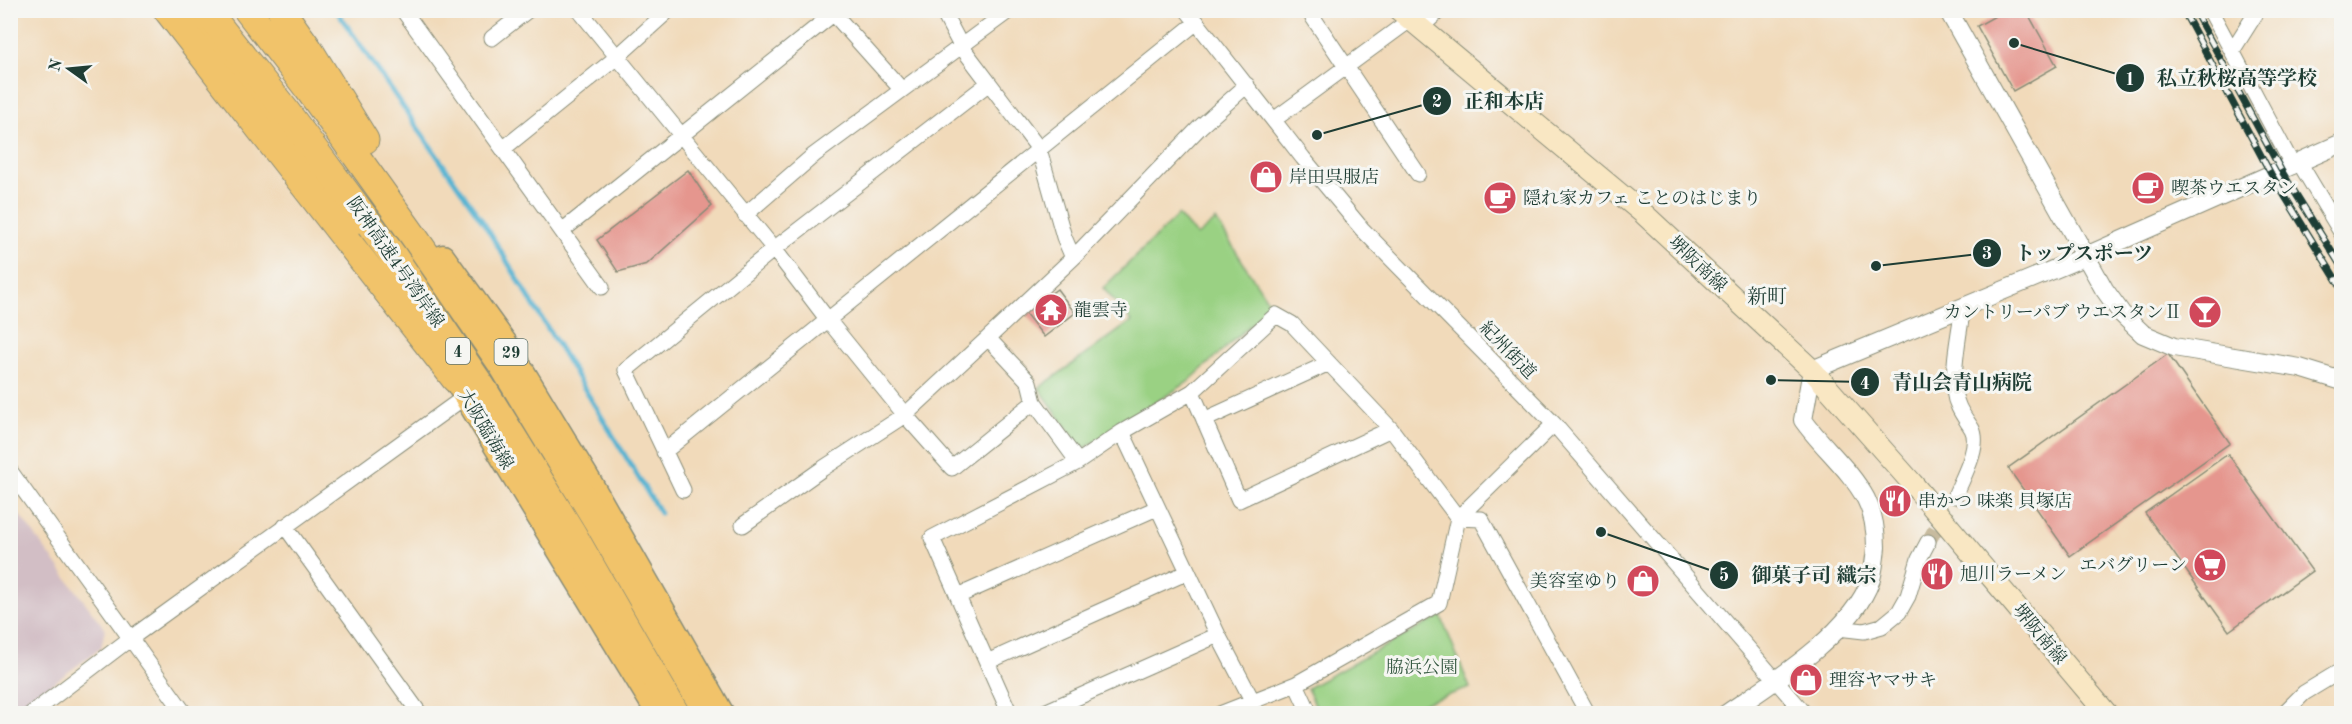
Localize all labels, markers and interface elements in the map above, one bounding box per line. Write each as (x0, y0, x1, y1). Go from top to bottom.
north arrow (39, 39, 99, 99)
text: N (47, 57, 66, 74)
callout: 私立秋桜高等学校 (2115, 59, 2329, 97)
text: 私立秋桜高等学校 (2157, 67, 2317, 90)
text: 1 (2125, 71, 2135, 89)
callout: 正和本店 (1422, 82, 1556, 120)
text: 正和本店 (1464, 91, 1544, 113)
text: 2 (1432, 93, 1442, 111)
shop icon: 岸田呉服店 (1248, 159, 1284, 195)
place label: 岸田呉服店 (1289, 167, 1379, 187)
cafe icon: 喫茶ウエスタン (2130, 170, 2166, 206)
place label: 喫茶ウエスタン (2171, 178, 2297, 198)
cafe icon: 隠れ家カフェ ことのはじまり (1482, 180, 1518, 216)
place label: 隠れ家カフェ ことのはじまり (1523, 188, 1761, 208)
street label: 阪神高速4号湾岸線 (344, 193, 448, 331)
street label: 堺阪南線 (1665, 232, 1731, 296)
callout: トップスポーツ (1972, 234, 2166, 272)
text: トップスポーツ (2015, 243, 2153, 265)
text: 3 (1982, 245, 1992, 263)
district label: 新町 (1747, 286, 1787, 308)
temple icon: 龍雲寺 (1033, 292, 1069, 328)
bar icon: カントリーパブ ウエスタンⅡ (2187, 294, 2223, 330)
place label: 龍雲寺 (1074, 300, 1128, 320)
place label: カントリーパブ ウエスタンⅡ (1944, 303, 2182, 322)
street label: 紀州街道 (1476, 317, 1540, 383)
road number: 4 (446, 338, 470, 364)
road number: 29 (494, 339, 528, 365)
callout: 青山会青山病院 (1850, 363, 2044, 401)
text: 青山会青山病院 (1892, 371, 2032, 394)
text: 4 (1860, 375, 1870, 393)
street label: 大阪臨海線 (454, 385, 518, 473)
restaurant icon: 串かつ 味楽 貝塚店 (1877, 483, 1913, 519)
place label: 串かつ 味楽 貝塚店 (1918, 491, 2072, 511)
supermarket icon: エバグリーン (2192, 547, 2228, 583)
callout: 御菓子司 織宗 (1709, 556, 1889, 594)
restaurant icon: 旭川ラーメン (1919, 556, 1955, 592)
place label: エバグリーン (2079, 556, 2187, 575)
shop icon: 美容室ゆり (1625, 563, 1661, 599)
text: 御菓子司 織宗 (1751, 564, 1877, 587)
place label: 旭川ラーメン (1960, 564, 2067, 584)
text: 5 (1719, 567, 1729, 585)
place label: 美容室ゆり (1530, 571, 1620, 591)
street label: 堺阪南線 (2009, 600, 2071, 668)
park label: 脇浜公園 (1386, 657, 1458, 677)
shop icon: 理容ヤマサキ (1788, 662, 1824, 698)
place label: 理容ヤマサキ (1829, 670, 1937, 690)

